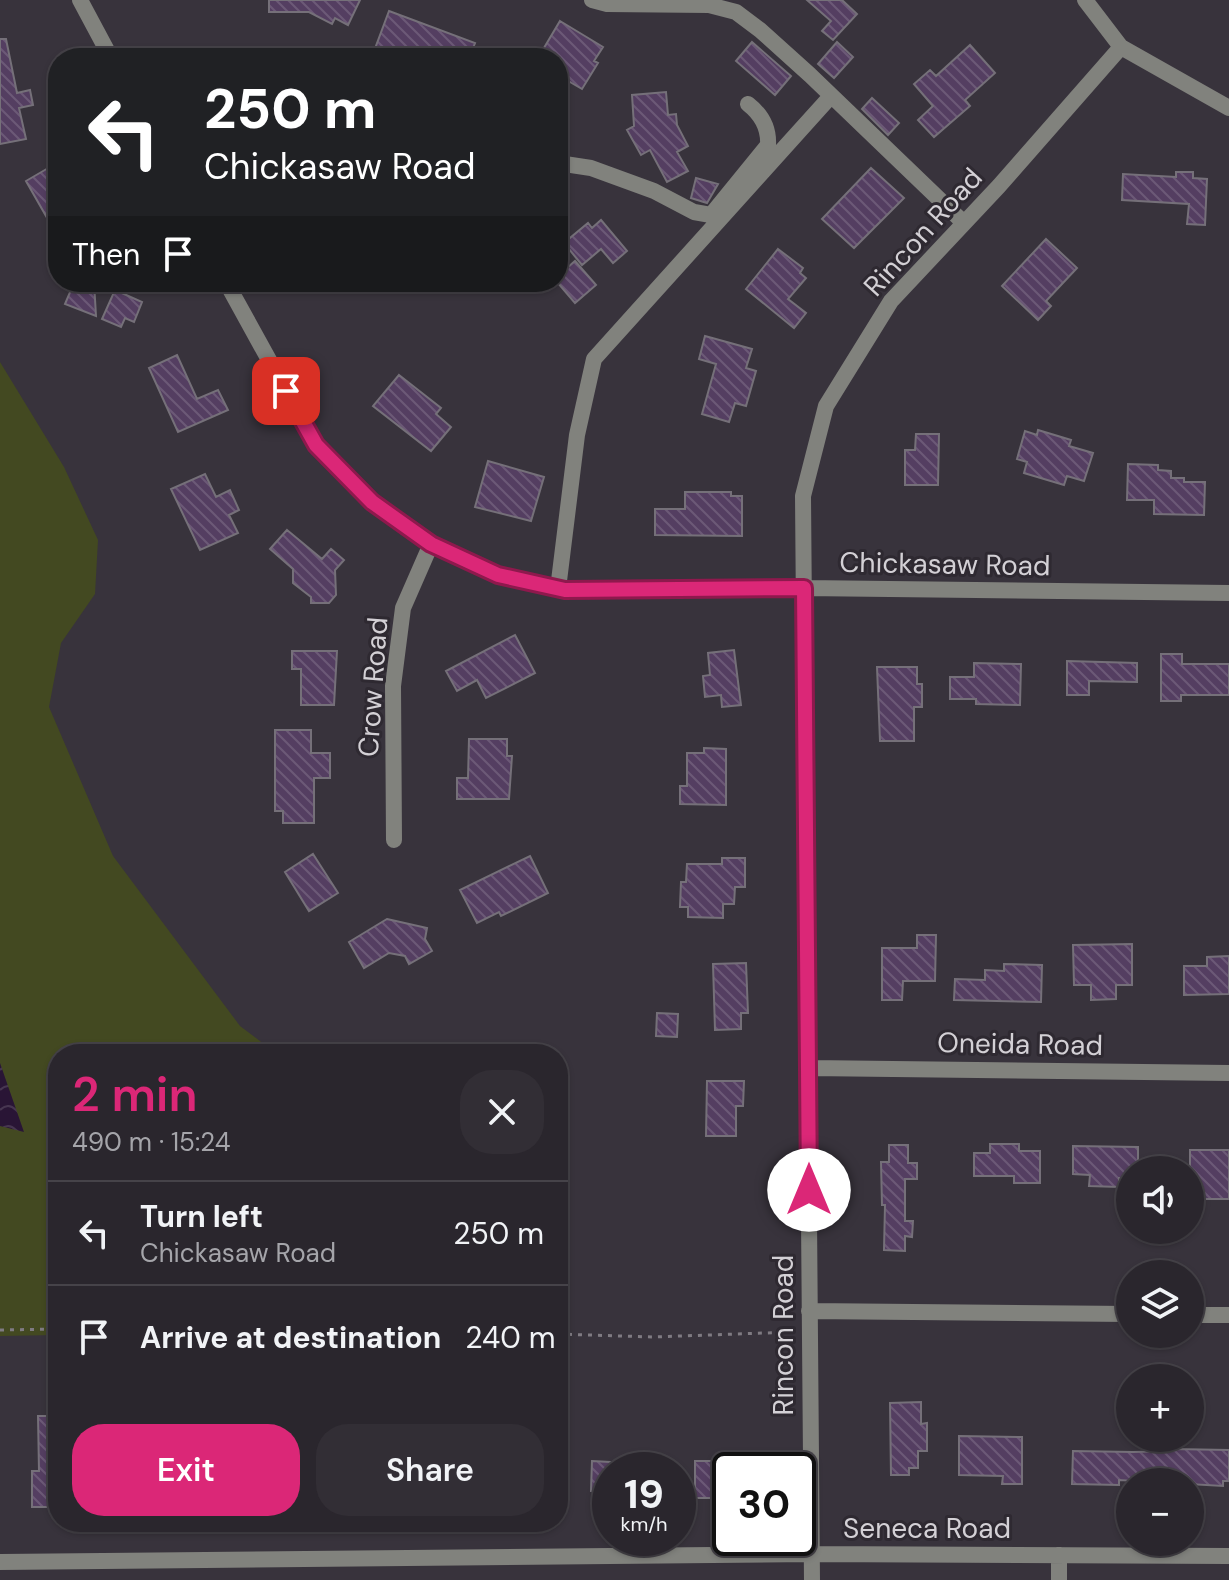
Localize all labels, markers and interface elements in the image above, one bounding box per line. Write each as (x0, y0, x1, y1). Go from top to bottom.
text: 250 m (204, 72, 376, 145)
icon: left (72, 80, 176, 184)
text: Chickasaw Road (204, 143, 475, 190)
street label: Rincon Road (855, 160, 991, 304)
icon: arrive (156, 232, 200, 276)
text: Then (72, 235, 140, 274)
pin (252, 357, 320, 425)
icon: arrive (264, 369, 308, 413)
street label: Chickasaw Road (839, 544, 1051, 584)
street label: Crow Road (350, 616, 396, 758)
street label: Oneida Road (937, 1024, 1103, 1064)
text: 2 min (72, 1063, 198, 1126)
button: close (460, 1070, 544, 1154)
text: 490 m · 15:24 (72, 1125, 231, 1159)
position arrow (767, 1148, 851, 1232)
map controls (1116, 1156, 1204, 1556)
button: sound (1116, 1156, 1204, 1244)
text: Turn left (140, 1197, 263, 1236)
icon: left (72, 1211, 116, 1255)
text: 250 m (453, 1214, 544, 1253)
text: Chickasaw Road (140, 1236, 336, 1270)
street label: Rincon Road (765, 1255, 802, 1415)
button: layers (1116, 1260, 1204, 1348)
icon: arrive (72, 1315, 116, 1359)
text: Arrive at destination (140, 1318, 441, 1357)
text: 240 m (465, 1318, 555, 1357)
button: + (1116, 1364, 1204, 1452)
button: Exit (72, 1424, 300, 1516)
button: Share (316, 1424, 544, 1516)
speed limit sign: 30 (712, 1452, 816, 1556)
text: 19 (624, 1468, 664, 1520)
button: − (1116, 1468, 1204, 1556)
street label: Seneca Road (843, 1510, 1011, 1547)
text: km/h (620, 1511, 668, 1537)

